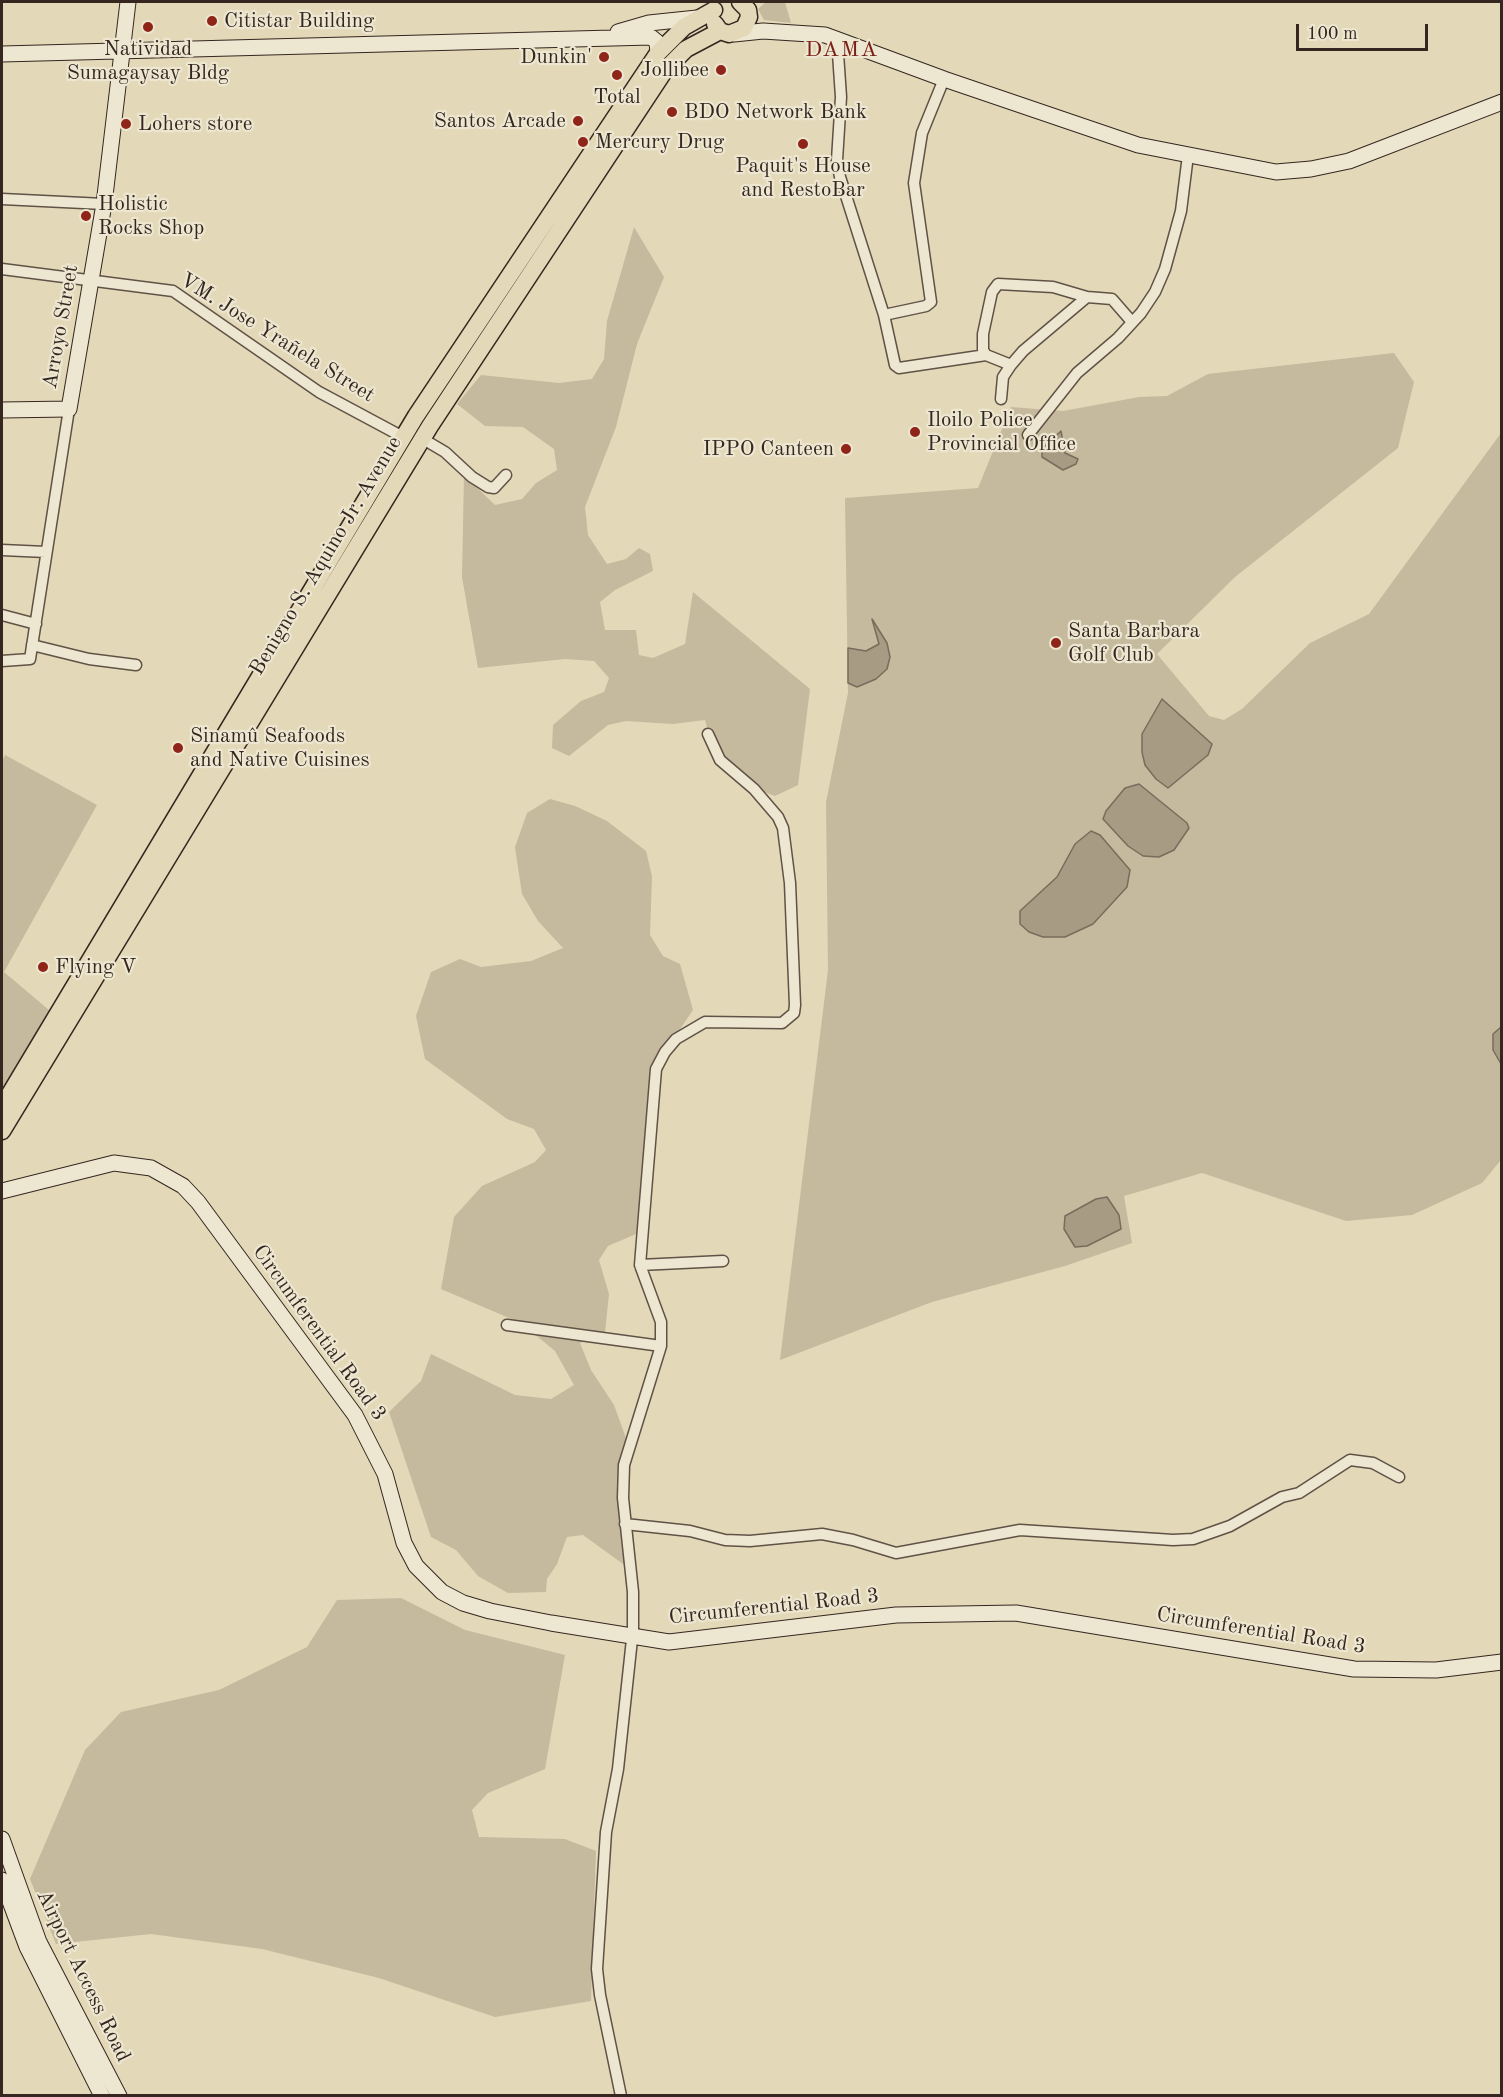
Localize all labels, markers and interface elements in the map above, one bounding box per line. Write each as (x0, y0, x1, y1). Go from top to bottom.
place label: Citistar Building (224, 8, 374, 34)
scale bar (1299, 12, 1431, 50)
marker: Citistar Building (205, 14, 219, 28)
marker: Natividad Sumagaysay Bldg (141, 20, 155, 34)
text: 100 m (1307, 25, 1358, 43)
place label: Natividad Sumagaysay Bldg (67, 36, 229, 86)
district label: DAMA (805, 37, 879, 63)
place label: Dunkin' (520, 44, 592, 70)
marker: Dunkin' (597, 50, 611, 64)
place label: Jollibee (640, 57, 709, 83)
marker: Jollibee (714, 63, 728, 77)
marker: Total (610, 68, 624, 82)
place label: Total (593, 84, 641, 110)
place label: BDO Network Bank (684, 99, 867, 125)
marker: BDO Network Bank (665, 105, 679, 119)
place label: Santos Arcade (434, 108, 566, 134)
place label: Lohers store (138, 111, 252, 137)
marker: Santos Arcade (571, 114, 585, 128)
marker: Lohers store (119, 117, 133, 131)
place label: Mercury Drug (595, 129, 724, 155)
marker: Mercury Drug (576, 135, 590, 149)
marker: Paquit's House and RestoBar (796, 137, 810, 151)
place label: Paquit's House and RestoBar (735, 153, 871, 203)
place label: Holistic Rocks Shop (98, 191, 204, 241)
marker: Holistic Rocks Shop (79, 209, 93, 223)
street label: Arroyo Street (38, 263, 84, 391)
street label: VM. Jose Yrañela Street (175, 268, 379, 408)
place label: Iloilo Police Provincial Office (927, 407, 1076, 457)
marker: Iloilo Police Provincial Office (908, 425, 922, 439)
street label: Benigno S. Aquino Jr. Avenue (245, 432, 407, 680)
place label: IPPO Canteen (703, 436, 834, 462)
marker: IPPO Canteen (839, 442, 853, 456)
place label: Santa Barbara Golf Club (1068, 618, 1200, 668)
marker: Santa Barbara Golf Club (1049, 636, 1063, 650)
place label: Sinamû Seafoods and Native Cuisines (190, 723, 370, 773)
marker: Sinamû Seafoods and Native Cuisines (171, 741, 185, 755)
place label: Flying V (55, 954, 136, 980)
marker: Flying V (36, 960, 50, 974)
street label: Circumferential Road 3 (247, 1240, 391, 1426)
street label: Circumferential Road 3 (668, 1583, 880, 1631)
street label: Circumferential Road 3 (1155, 1602, 1367, 1660)
street label: Airport Access Road (30, 1886, 136, 2066)

